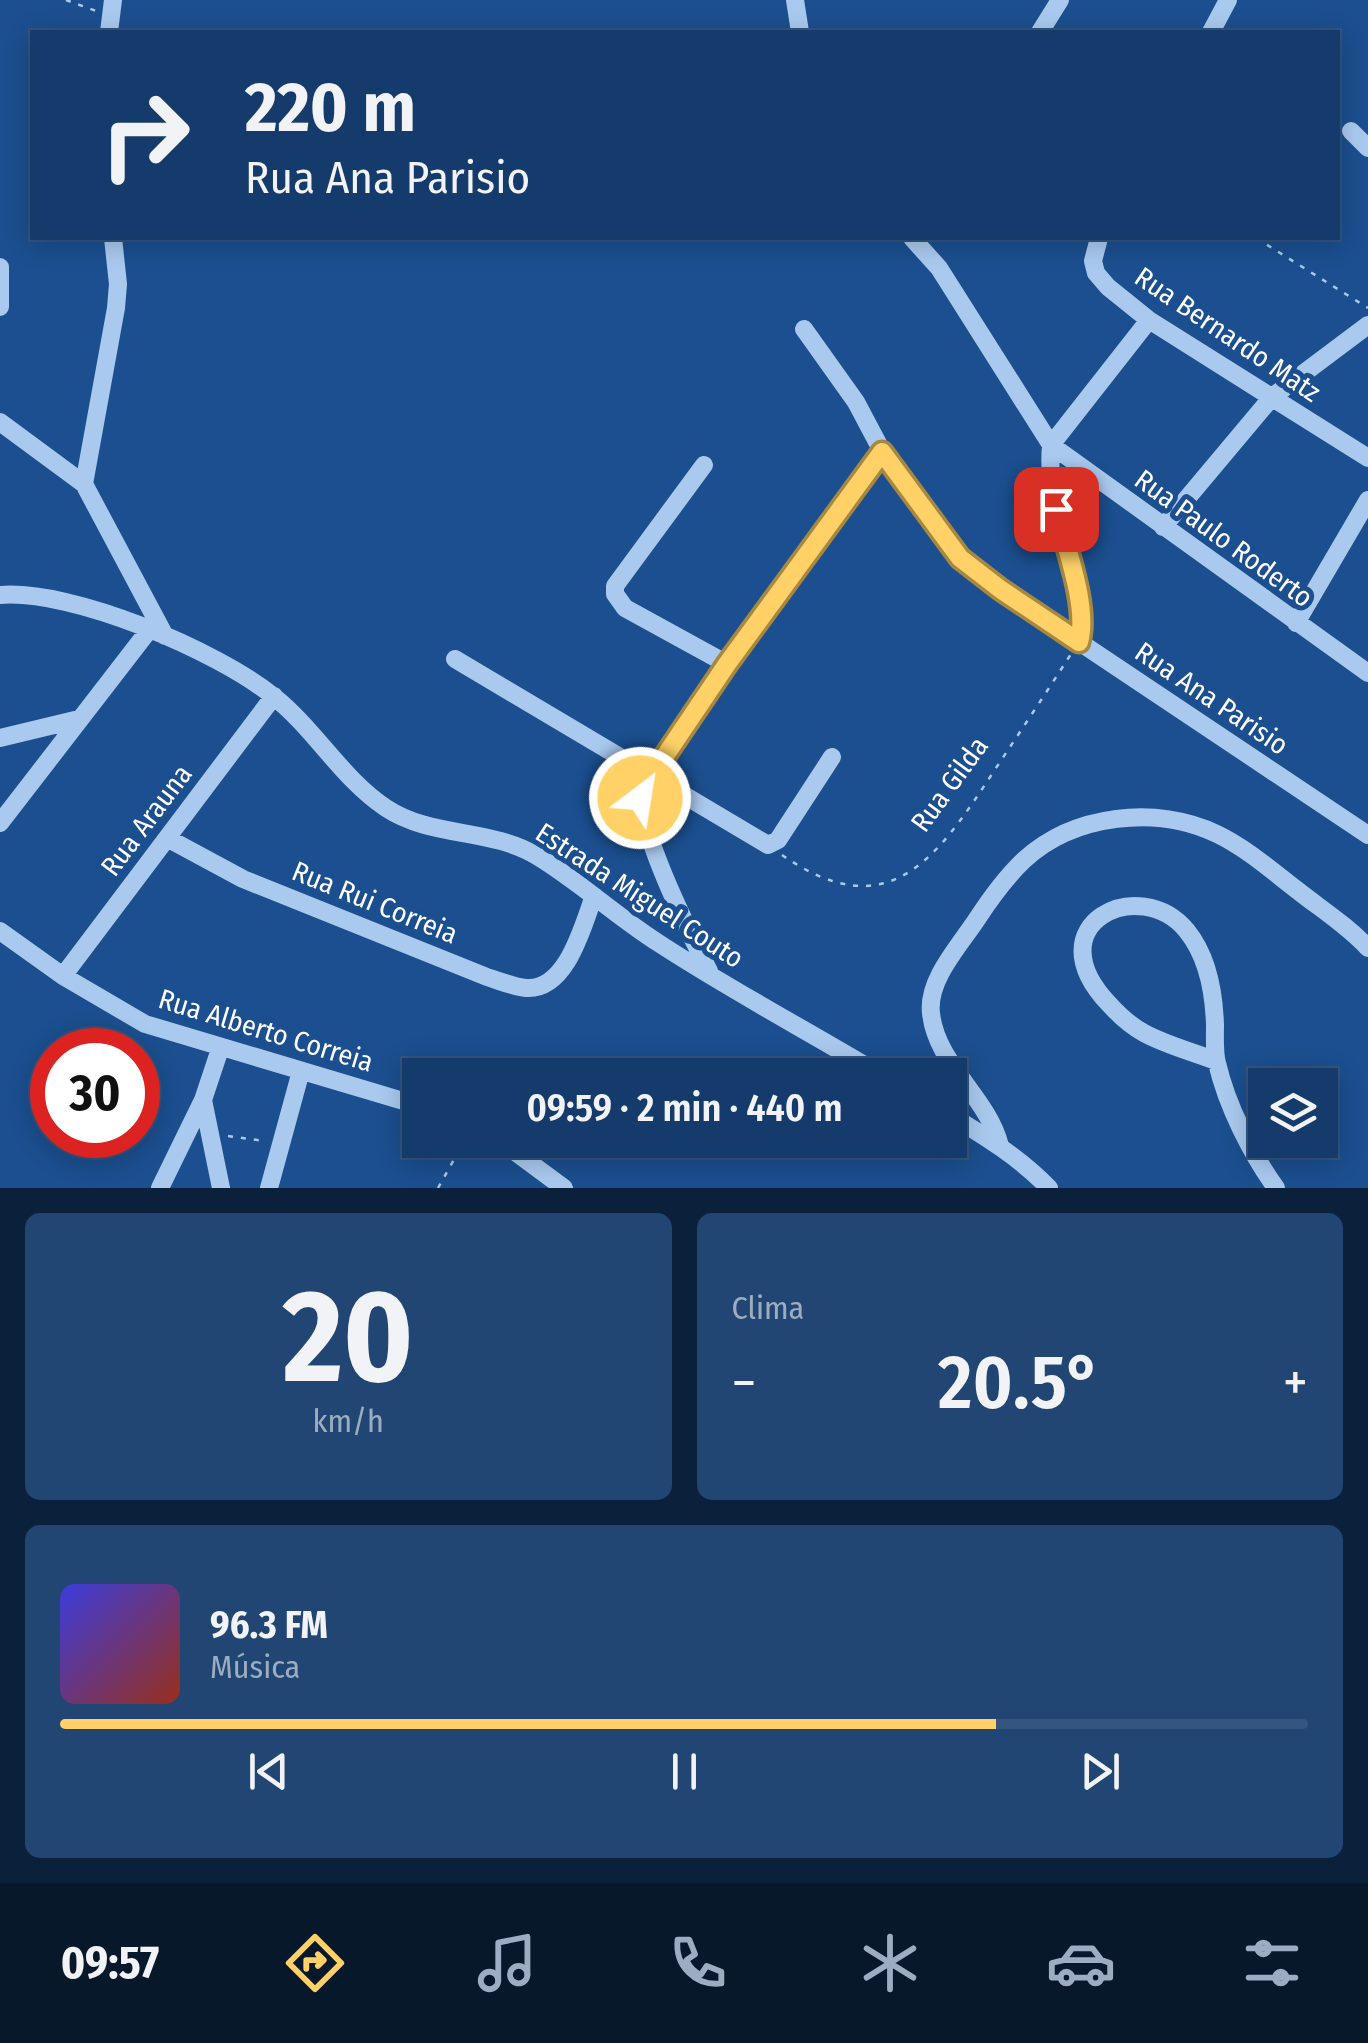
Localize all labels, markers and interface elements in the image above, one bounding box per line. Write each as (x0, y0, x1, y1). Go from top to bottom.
text: 220 m (245, 66, 416, 150)
icon: right (80, 70, 210, 200)
text: Rua Ana Parisio (245, 151, 530, 205)
street label: Rua Bernardo Matz (1129, 260, 1327, 409)
street label: Rua Paulo Roderto (1128, 463, 1319, 614)
pin (1014, 467, 1099, 552)
icon: arrive (1029, 482, 1084, 537)
street label: Rua Ana Parisio (1129, 635, 1295, 762)
street label: Rua Gilda (904, 730, 995, 838)
position arrow (588, 746, 692, 850)
street label: Rua Arauna (94, 758, 199, 882)
street label: Estrada Miguel Couto (530, 816, 750, 975)
street label: Rua Rui Correia (287, 854, 462, 951)
street label: Rua Alberto Correia (155, 982, 377, 1079)
speed limit sign: 30 (30, 1028, 160, 1158)
map controls (1248, 1068, 1338, 1158)
button: layers (1248, 1068, 1338, 1158)
text: 09:59 · 2 min · 440 m (526, 1085, 843, 1131)
text: 20 (283, 1259, 414, 1415)
text: Clima (732, 1289, 804, 1327)
text: 20.5° (938, 1338, 1101, 1428)
text: − (732, 1350, 756, 1416)
text: + (1283, 1350, 1308, 1416)
text: km/h (313, 1402, 384, 1440)
text: 96.3 FM (210, 1602, 328, 1648)
text: Música (210, 1648, 300, 1686)
icon: previous (241, 1744, 296, 1799)
icon: pause (657, 1744, 712, 1799)
icon: next (1073, 1744, 1128, 1799)
icon: directions (280, 1928, 350, 1998)
icon: music (472, 1928, 542, 1998)
icon: phone (663, 1928, 733, 1998)
icon: climate (855, 1928, 925, 1998)
icon: car (1046, 1928, 1116, 1998)
icon: filters (1237, 1928, 1307, 1998)
text: 09:57 (61, 1936, 159, 1990)

